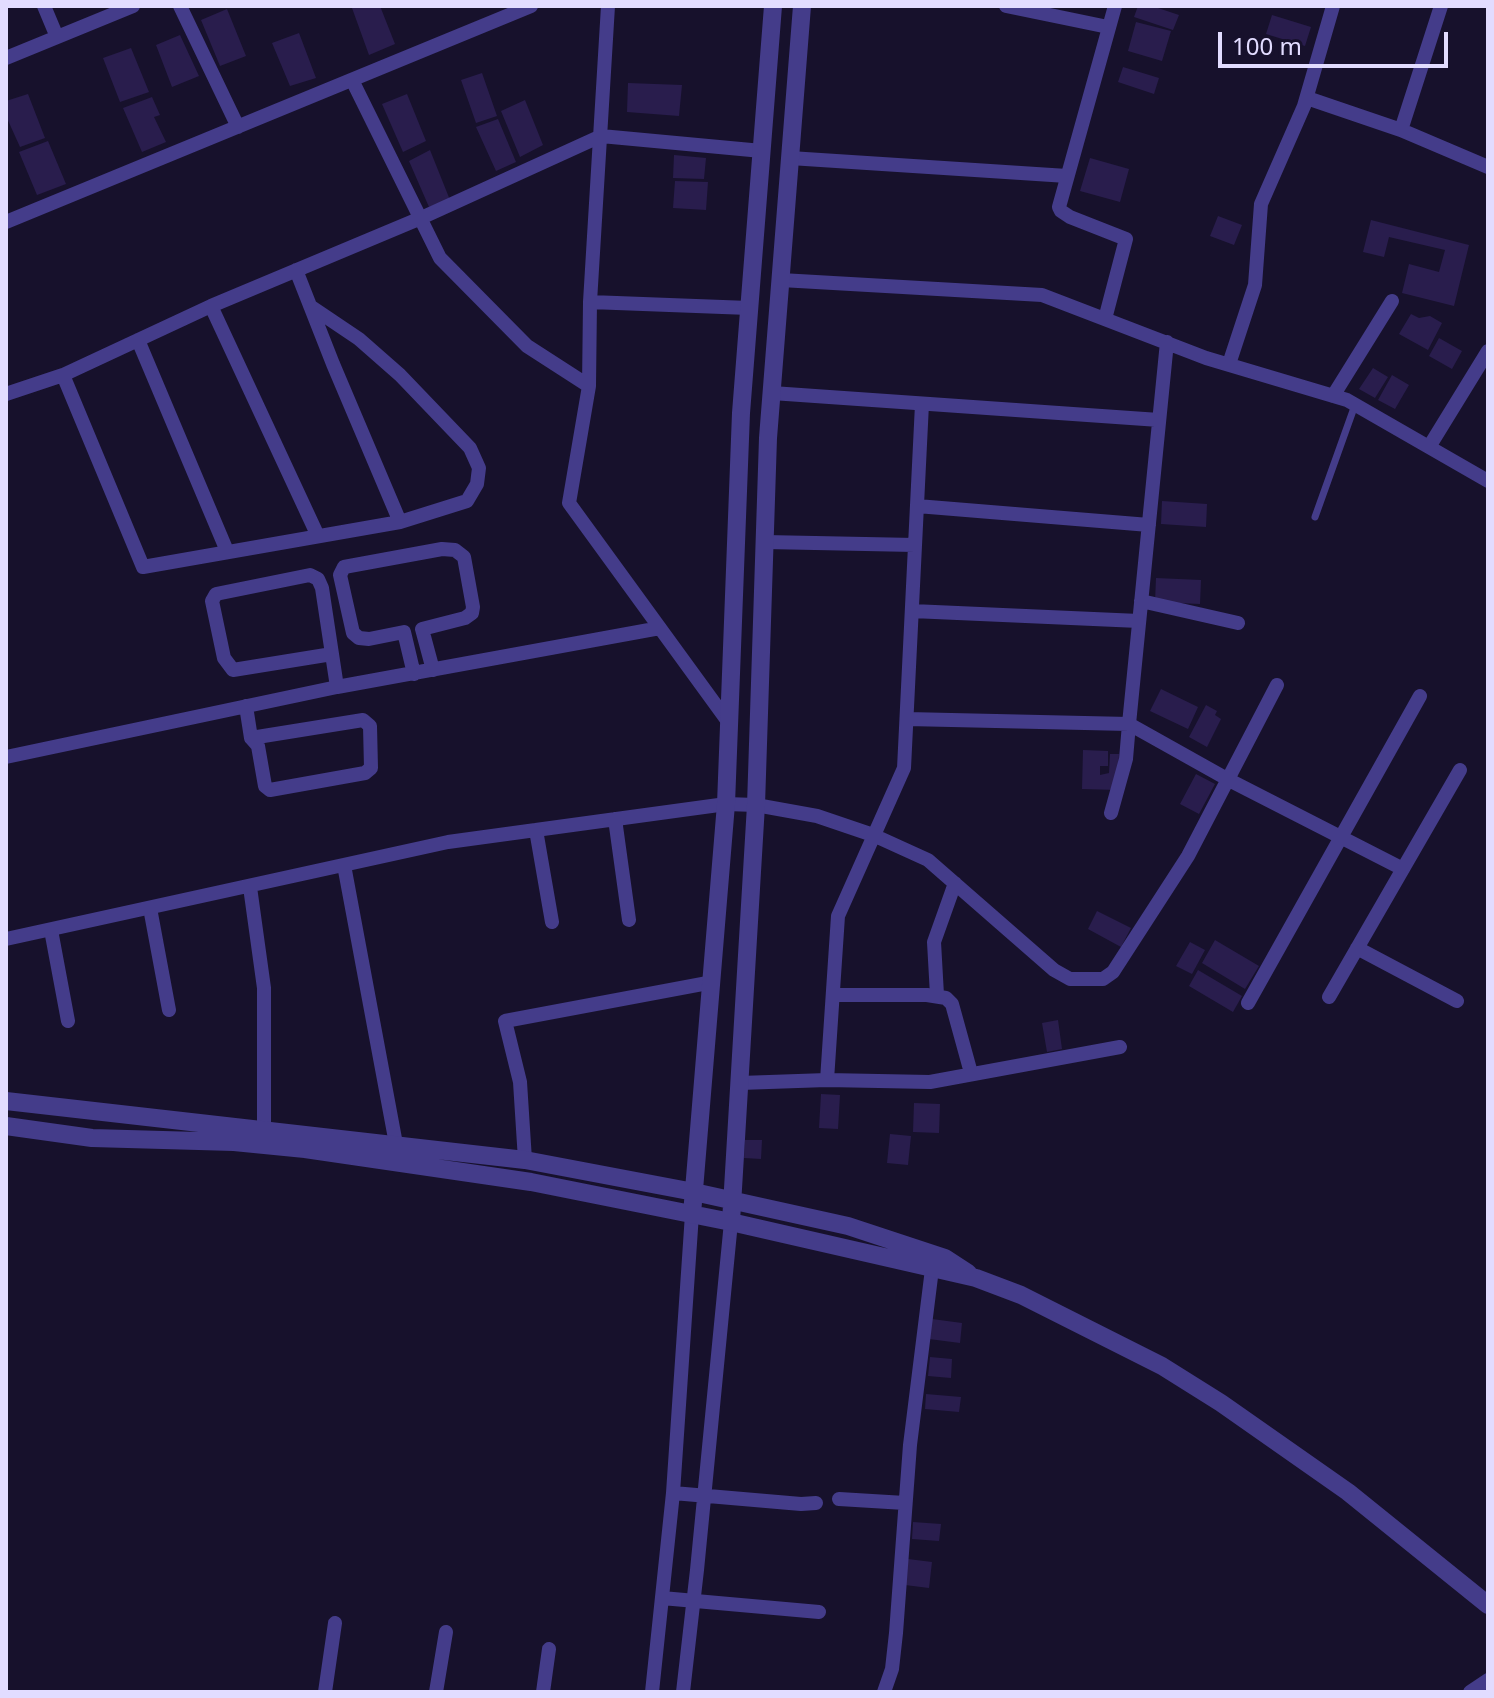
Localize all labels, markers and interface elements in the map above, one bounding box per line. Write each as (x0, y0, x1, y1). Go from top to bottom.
scale bar (1222, 16, 1452, 66)
text: 100 m (1232, 29, 1302, 62)

